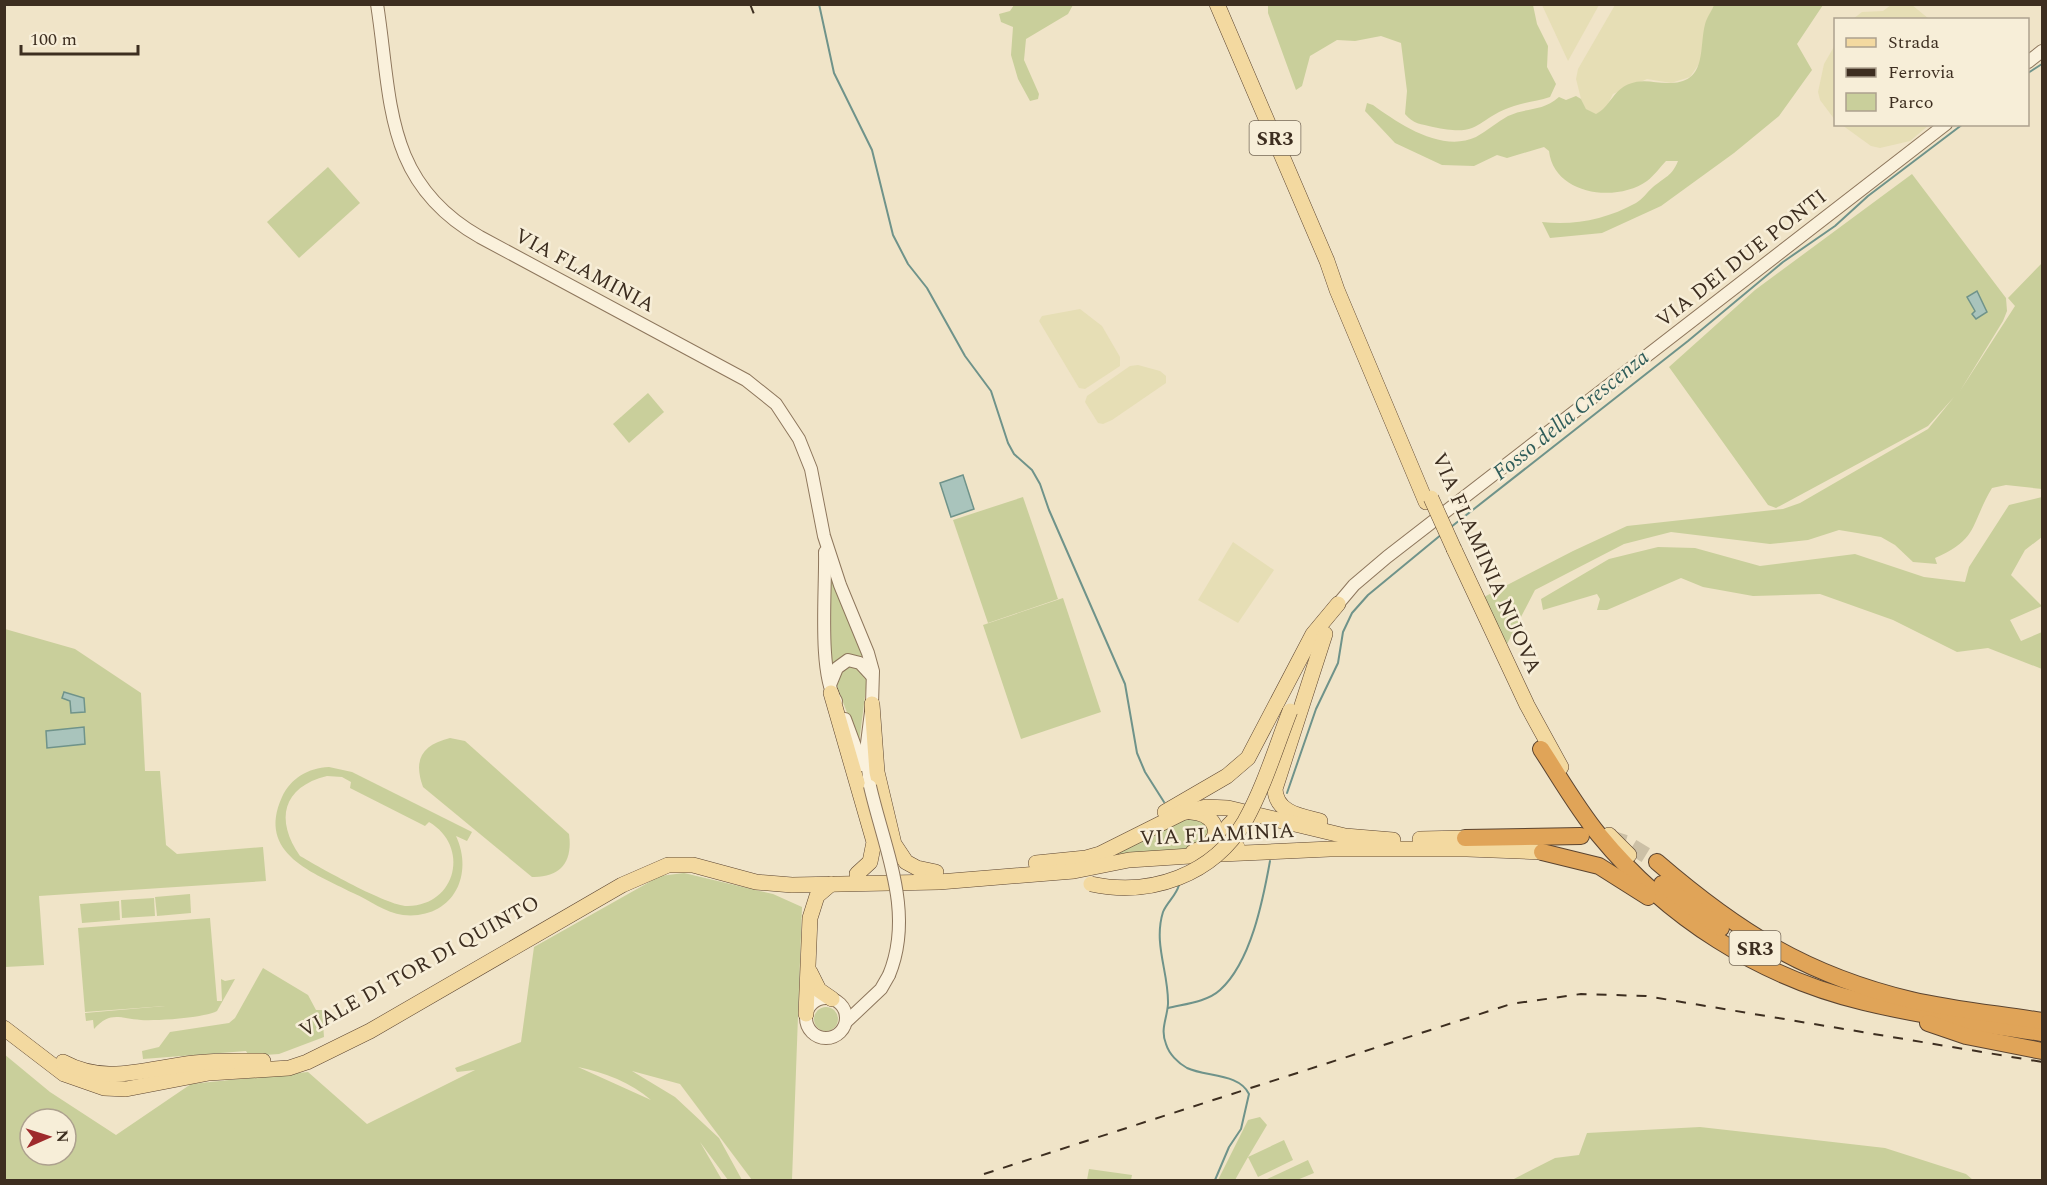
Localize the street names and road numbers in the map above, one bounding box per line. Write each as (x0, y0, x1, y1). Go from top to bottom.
road number: SR3 (1250, 121, 1300, 155)
street label: VIA DEI DUE PONTI (1649, 182, 1834, 336)
street label: VIA FLAMINIA (509, 220, 661, 322)
street label: VIA FLAMINIA NUOVA (1423, 448, 1549, 679)
street label: VIA FLAMINIA (1139, 815, 1296, 855)
street label: VIALE DI TOR DI QUINTO (293, 887, 546, 1047)
road number: SR3 (1730, 931, 1780, 965)

